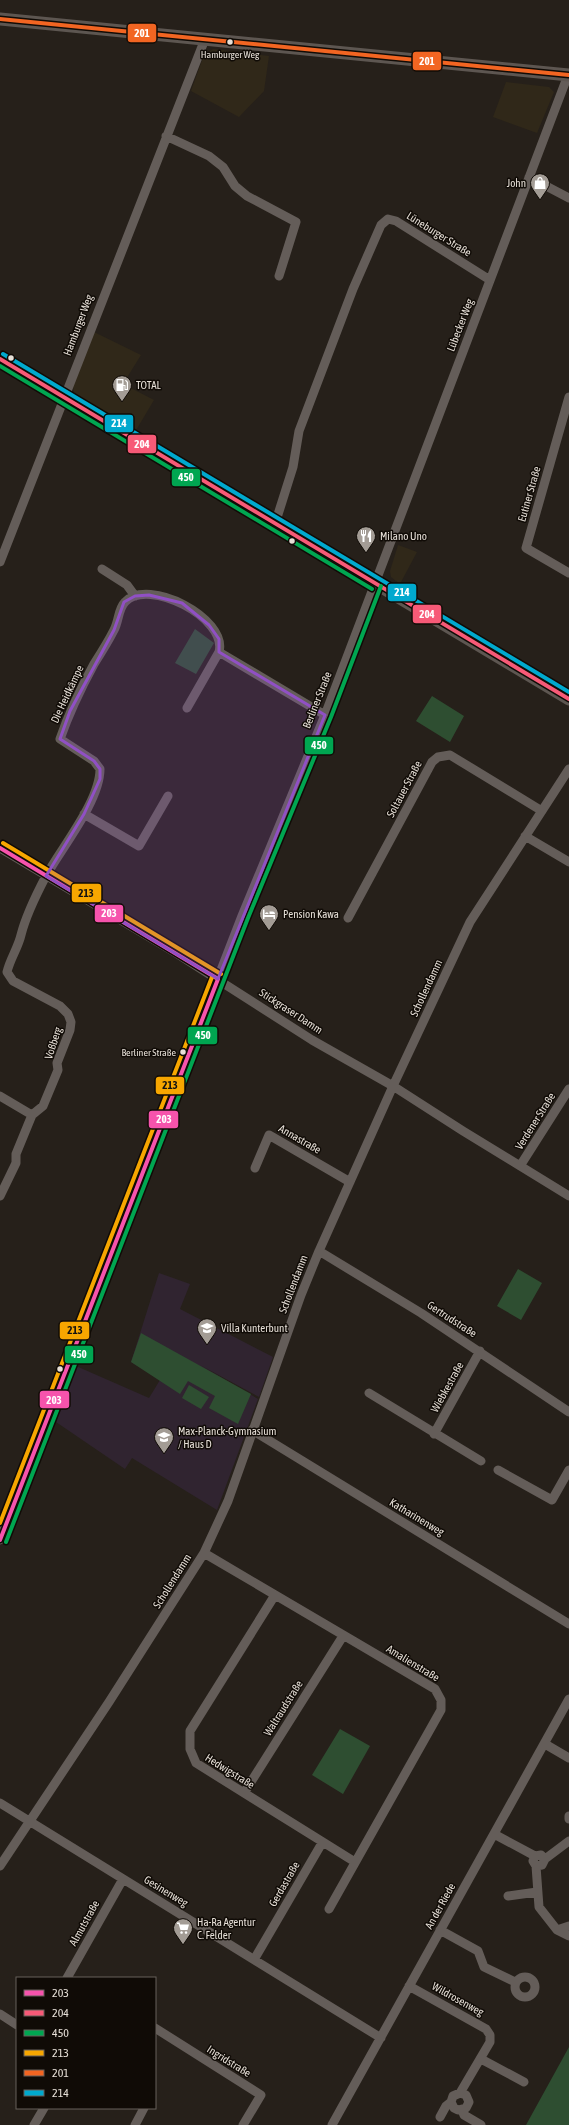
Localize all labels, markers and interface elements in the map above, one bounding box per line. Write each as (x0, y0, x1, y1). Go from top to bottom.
line badge: 201 (127, 23, 157, 43)
text: 201 (134, 27, 150, 39)
marker: Hamburger Weg (225, 37, 235, 47)
place label: Hamburger Weg (201, 49, 260, 60)
line badge: 201 (412, 51, 442, 71)
text: 201 (419, 55, 435, 67)
shop icon: John (529, 172, 551, 200)
place label: John (507, 177, 526, 189)
street label: Lüneburger Straße (405, 209, 473, 259)
street label: Hamburger Weg (61, 292, 95, 357)
street label: Lübecker Weg (444, 297, 476, 353)
unlabelled marker (6, 353, 16, 363)
fuel station icon: TOTAL (111, 374, 133, 402)
place label: TOTAL (136, 379, 162, 391)
line badge: 214 (104, 414, 134, 433)
text: 214 (111, 417, 127, 429)
line badge: 204 (127, 434, 157, 454)
text: 204 (134, 438, 150, 450)
street label: Eutiner Straße (515, 465, 543, 523)
line badge: 450 (171, 468, 201, 487)
text: 450 (177, 471, 194, 483)
restaurant icon: Milano Uno (355, 525, 377, 553)
place label: Milano Uno (380, 530, 427, 542)
unlabelled marker (287, 536, 297, 546)
line badge: 214 (387, 583, 417, 602)
text: 214 (394, 586, 410, 598)
line badge: 204 (412, 604, 442, 624)
text: 204 (419, 608, 435, 620)
street label: Die Heidkämpe (48, 663, 86, 725)
street label: Berliner Straße (300, 670, 334, 730)
line badge: 450 (304, 736, 334, 755)
text: 450 (310, 739, 327, 751)
street label: Soltauer Straße (384, 759, 424, 819)
line badge: 213 (71, 883, 102, 903)
text: 213 (78, 887, 94, 899)
hotel icon: Pension Kawa (258, 903, 280, 931)
line badge: 203 (94, 904, 124, 923)
text: 203 (101, 907, 117, 919)
place label: Pension Kawa (283, 908, 339, 920)
street label: Schollendamm (408, 958, 444, 1018)
street label: Stickgraser Damm (257, 986, 325, 1036)
street label: Voßberg (42, 1025, 64, 1061)
line badge: 450 (187, 1026, 218, 1045)
text: 450 (194, 1029, 211, 1041)
place label: Berliner Straße (121, 1047, 176, 1058)
marker: Berliner Straße (178, 1047, 188, 1057)
line badge: 213 (155, 1076, 185, 1095)
text: 213 (162, 1079, 178, 1091)
street label: Verdener Straße (513, 1090, 557, 1152)
line badge: 203 (148, 1110, 179, 1129)
text: 203 (156, 1113, 172, 1125)
street label: Annastraße (277, 1122, 323, 1156)
street label: Schollendamm (276, 1253, 310, 1315)
street label: Gertrudstraße (425, 1299, 479, 1339)
school or university icon: Villa Kunterbunt (196, 1317, 218, 1345)
line badge: 213 (59, 1321, 90, 1340)
place label: Villa Kunterbunt (221, 1322, 288, 1334)
text: 213 (67, 1324, 83, 1336)
line badge: 450 (64, 1345, 94, 1364)
text: 450 (70, 1348, 87, 1360)
street label: Wiebkestraße (428, 1360, 466, 1414)
unlabelled marker (55, 1364, 65, 1374)
line badge: 203 (39, 1390, 70, 1409)
text: 203 (46, 1394, 62, 1406)
place label: Max-Planck-Gymnasium / Haus D (178, 1425, 277, 1450)
school or university icon: Max-Planck-Gymnasium / Haus D (153, 1426, 175, 1454)
street label: Katharinenweg (388, 1496, 447, 1538)
street label: Schollendamm (151, 1552, 193, 1610)
street label: Amalienstraße (384, 1643, 442, 1683)
street label: Waltraudstraße (261, 1678, 305, 1738)
street label: Hedwigstraße (203, 1751, 257, 1791)
street label: Gerdastraße (266, 1859, 302, 1909)
street label: Gesinenweg (142, 1873, 190, 1909)
street label: An der Riede (423, 1881, 457, 1931)
street label: Almutstraße (67, 1898, 101, 1948)
place label: Ha-Ra Agentur C. Felder (197, 1916, 256, 1941)
supermarket icon: Ha-Ra Agentur C. Felder (172, 1917, 194, 1945)
legend (16, 1977, 156, 2109)
street label: Wildrosenweg (430, 1980, 486, 2018)
text: 203 (52, 1986, 69, 2000)
text: 204 (52, 2006, 69, 2020)
text: 450 (52, 2026, 69, 2040)
street label: Ingridstraße (205, 2043, 253, 2079)
text: 213 (52, 2046, 69, 2060)
text: 201 (52, 2066, 69, 2080)
text: 214 (52, 2086, 69, 2100)

